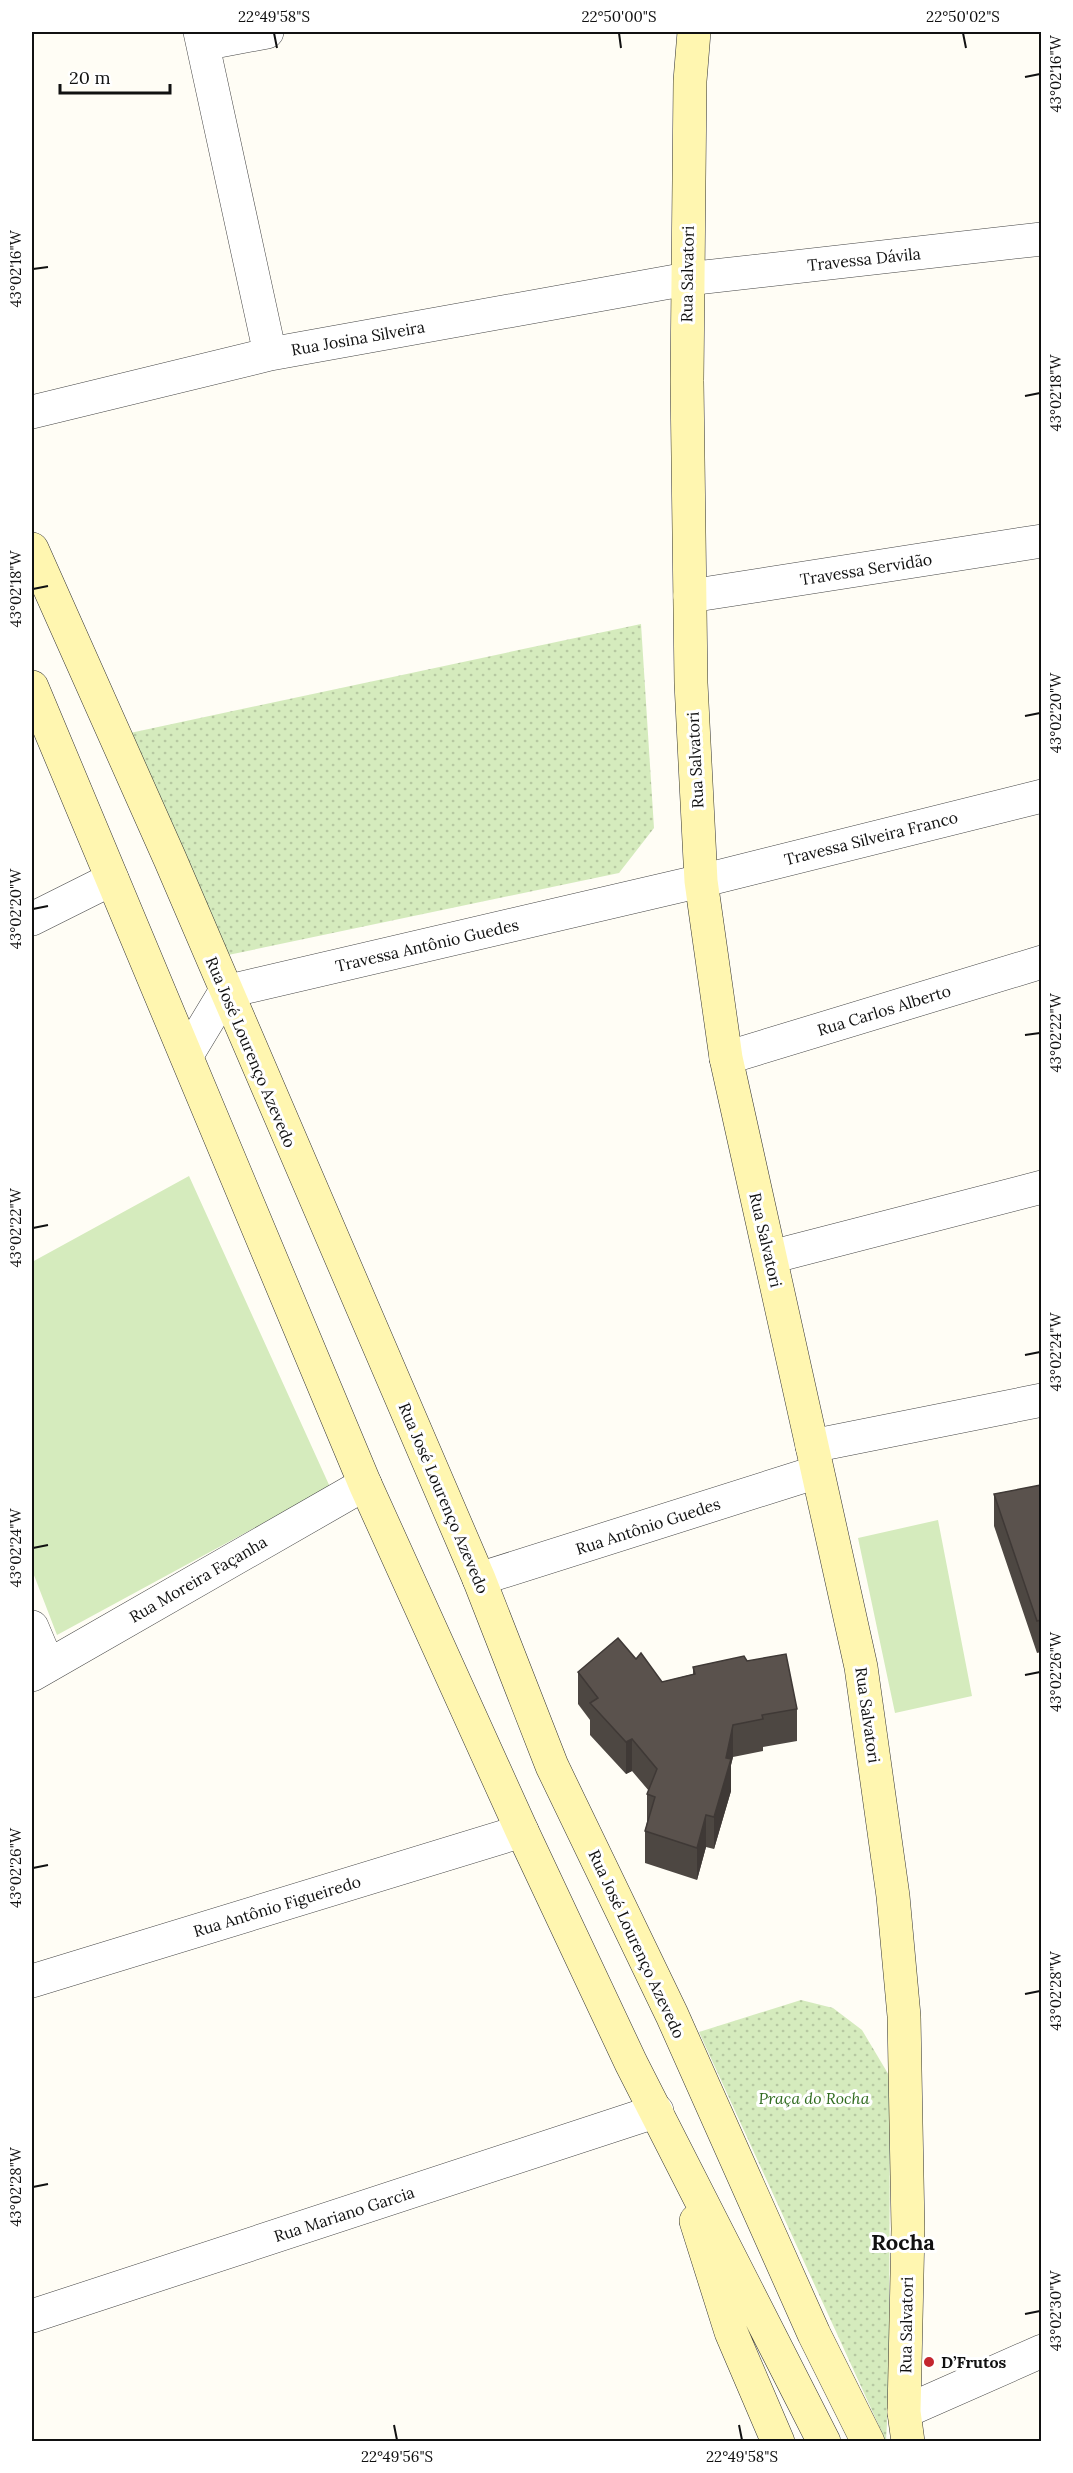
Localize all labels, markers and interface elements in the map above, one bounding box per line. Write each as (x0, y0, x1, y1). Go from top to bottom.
text: 22°49'58"S (238, 7, 310, 26)
text: 22°50'00"S (581, 7, 657, 26)
text: 22°50'02"S (926, 7, 1000, 26)
text: 43°02'16"W (1046, 34, 1065, 113)
scale bar (60, 57, 170, 95)
text: 20 m (69, 66, 111, 89)
street label: Rua Salvatori (676, 225, 698, 323)
text: 43°02'16"W (6, 229, 25, 308)
street label: Travessa Dávila (806, 243, 922, 275)
street label: Rua Josina Silveira (290, 316, 426, 360)
text: 43°02'18"W (1046, 353, 1065, 431)
text: 43°02'18"W (6, 549, 25, 627)
street label: Travessa Servidão (799, 549, 933, 589)
text: 43°02'20"W (1046, 672, 1065, 753)
street label: Rua Salvatori (682, 711, 708, 809)
street label: Travessa Silveira Franco (782, 807, 960, 869)
text: 43°02'20"W (6, 868, 25, 949)
street label: Travessa Antônio Guedes (333, 914, 521, 976)
street label: Rua José Lourenço Azevedo (202, 953, 300, 1151)
street label: Rua Carlos Alberto (815, 980, 953, 1040)
text: 43°02'22"W (1046, 992, 1065, 1073)
text: 43°02'22"W (6, 1187, 25, 1268)
street label: Rua Salvatori (745, 1191, 787, 1289)
text: 43°02'24"W (1046, 1312, 1065, 1391)
street label: Rua José Lourenço Azevedo (395, 1399, 493, 1597)
street label: Rua Antônio Guedes (573, 1493, 723, 1559)
text: 43°02'24"W (6, 1508, 25, 1587)
street label: Rua Moreira Façanha (125, 1531, 271, 1627)
text: 43°02'26"W (1046, 1631, 1065, 1712)
street label: Rua Salvatori (851, 1666, 885, 1764)
text: 43°02'26"W (6, 1827, 25, 1908)
street label: Rua José Lourenço Azevedo (584, 1847, 690, 2041)
street label: Rua Antônio Figueiredo (191, 1871, 363, 1941)
text: 43°02'28"W (1046, 1950, 1065, 2031)
park label: Praça do Rocha (758, 2088, 870, 2108)
text: 43°02'28"W (6, 2146, 25, 2227)
street label: Rua Mariano Garcia (271, 2182, 417, 2246)
district label: Rocha (871, 2228, 935, 2256)
text: 43°02'30"W (1046, 2270, 1065, 2351)
street label: Rua Salvatori (895, 2276, 917, 2374)
place label: D’Frutos (941, 2352, 1007, 2372)
marker: D’Frutos (922, 2355, 936, 2369)
text: 22°49'56"S (361, 2447, 433, 2466)
text: 22°49'58"S (706, 2447, 778, 2466)

